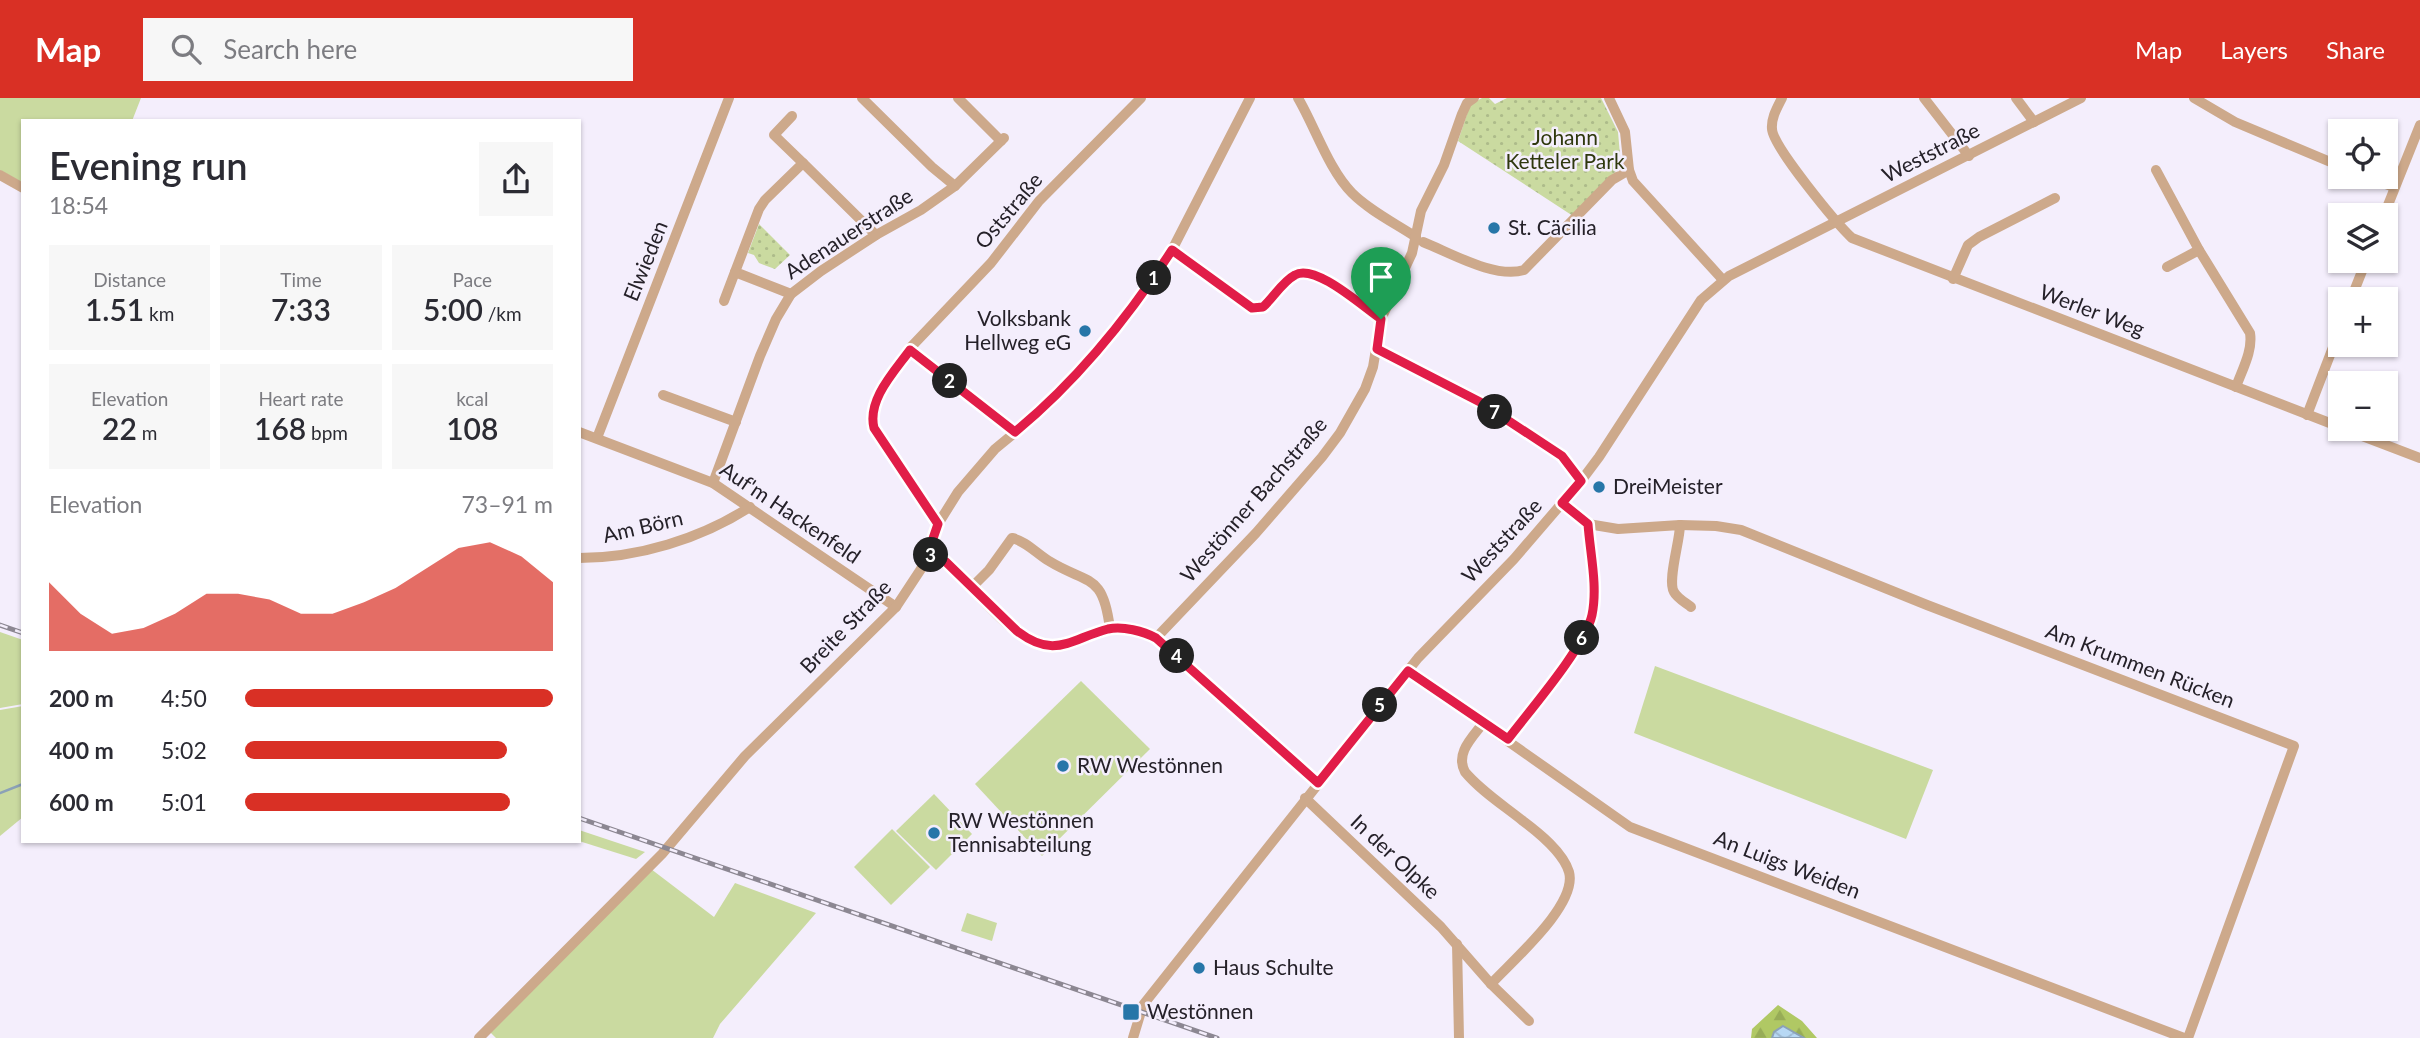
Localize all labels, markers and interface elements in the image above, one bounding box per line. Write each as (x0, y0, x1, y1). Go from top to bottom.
search box (143, 18, 633, 81)
text: Map (35, 29, 101, 69)
icon: search (167, 30, 205, 68)
text: Search here (223, 33, 357, 65)
text: Map (2135, 35, 2182, 64)
text: Layers (2220, 35, 2288, 64)
text: Share (2326, 35, 2385, 64)
street label: Weststraße (1877, 116, 1983, 187)
map controls (2328, 119, 2398, 441)
button: locate (2328, 119, 2398, 189)
park label: Johann Ketteler Park (1505, 124, 1625, 173)
text: Evening run (49, 142, 248, 188)
button: share (479, 142, 553, 216)
street label: Oststraße (969, 167, 1047, 253)
street label: Adenauerstraße (780, 182, 917, 283)
text: 18:54 (49, 191, 108, 219)
button: layers (2328, 203, 2398, 273)
place label: St. Cäcilia (1508, 214, 1597, 239)
street label: Elwieden (617, 217, 672, 304)
marker: St. Cäcilia (1486, 220, 1502, 236)
pin (1351, 247, 1411, 319)
icon: arrive (1362, 258, 1400, 296)
pin: 1 (1136, 260, 1172, 296)
text: 1 (1148, 266, 1159, 289)
text: Distance (93, 268, 166, 291)
text: Time (280, 268, 322, 291)
text: Pace (453, 268, 492, 291)
street label: Werler Weg (2037, 278, 2149, 341)
button: + (2328, 287, 2398, 357)
text: 1.51 (85, 291, 144, 327)
text: 7:33 (271, 291, 331, 327)
text: 5:00 (423, 291, 483, 327)
text: km (144, 302, 174, 325)
text: /km (483, 302, 522, 325)
place label: Volksbank Hellweg eG (964, 305, 1071, 354)
marker: Volksbank Hellweg eG (1077, 323, 1093, 339)
pin: 2 (932, 364, 968, 398)
text: 2 (944, 369, 955, 392)
button: − (2328, 371, 2398, 441)
text: Elevation (91, 387, 168, 410)
text: Heart rate (258, 387, 344, 410)
text: kcal (456, 387, 488, 410)
pin: 7 (1478, 394, 1512, 430)
text: 7 (1489, 400, 1500, 423)
text: 22 (102, 410, 137, 446)
text: 168 (254, 410, 306, 446)
text: 108 (446, 410, 498, 446)
street label: Westönner Bachstraße (1174, 411, 1331, 587)
text: m (137, 421, 157, 444)
text: bpm (306, 421, 348, 444)
street label: Auf'm Hackenfeld (716, 456, 866, 568)
place label: DreiMeister (1613, 473, 1723, 498)
marker: DreiMeister (1591, 479, 1607, 495)
text: Elevation (49, 490, 142, 518)
text: 73–91 m (461, 490, 553, 518)
street label: Weststraße (1456, 493, 1546, 587)
street label: Am Börn (600, 504, 685, 547)
pin: 3 (914, 538, 948, 573)
text: 3 (925, 543, 936, 566)
street label: Breite Straße (794, 574, 896, 678)
street label: Am Krummen Rücken (2043, 617, 2238, 712)
pin: 6 (1564, 620, 1600, 656)
text: 6 (1576, 626, 1587, 649)
pin: 4 (1160, 638, 1194, 674)
text: 4 (1171, 644, 1182, 667)
text: 200 m (49, 684, 114, 712)
text: 4:50 (161, 684, 207, 712)
pin: 5 (1362, 688, 1398, 722)
text: 5 (1374, 693, 1385, 716)
text: 400 m (49, 736, 114, 764)
text: 5:02 (161, 736, 207, 764)
place label: RW Westönnen (1077, 752, 1223, 777)
marker: RW Westönnen (1055, 758, 1071, 774)
text: 600 m (49, 788, 114, 816)
text: 5:01 (161, 788, 207, 816)
place label: RW Westönnen Tennisabteilung (948, 807, 1094, 856)
street label: In der Olpke (1346, 808, 1446, 903)
street label: An Luigs Weiden (1711, 824, 1864, 903)
marker: RW Westönnen Tennisabteilung (926, 825, 942, 841)
place label: Haus Schulte (1213, 954, 1334, 979)
marker: Haus Schulte (1191, 960, 1207, 976)
place label: Westönnen (1147, 998, 1253, 1023)
marker: Westönnen (1121, 1002, 1141, 1022)

